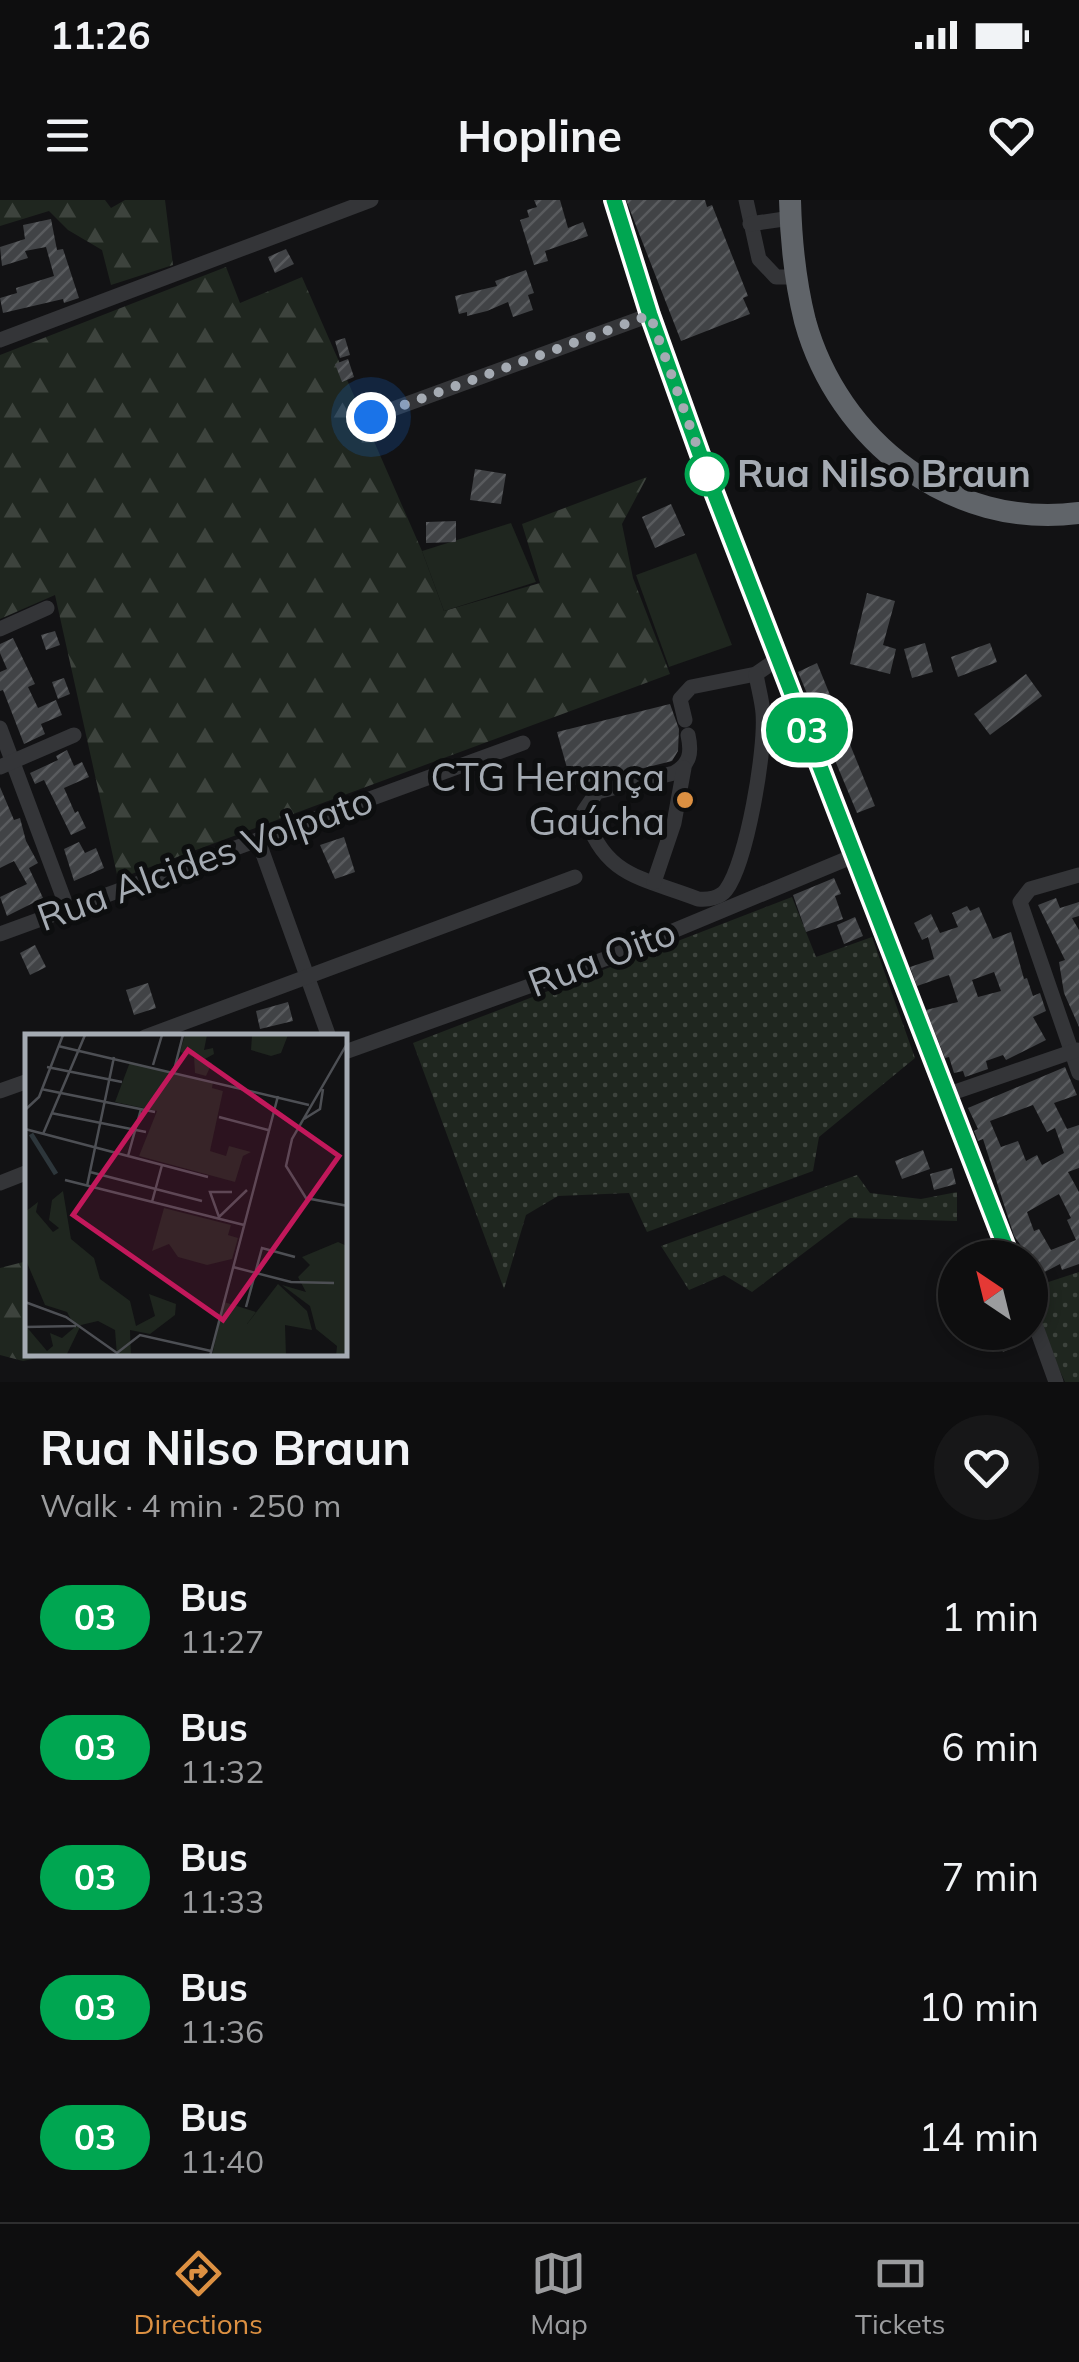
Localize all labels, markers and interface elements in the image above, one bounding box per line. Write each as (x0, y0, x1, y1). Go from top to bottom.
text: 11:26 (50, 11, 151, 59)
text: Hopline (457, 107, 622, 163)
icon: menu (40, 108, 95, 163)
icon: heart (984, 108, 1039, 163)
your location (346, 392, 396, 442)
place label: Rua Nilso Braun (737, 449, 1031, 497)
marker: Rua Nilso Braun (686, 453, 728, 495)
line badge: 03 (762, 698, 852, 762)
text: 03 (786, 708, 828, 752)
place label: CTG Herança Gaúcha (431, 753, 665, 845)
street label: Rua Alcides Volpato (30, 775, 379, 941)
marker: CTG Herança Gaúcha (674, 789, 696, 811)
street label: Rua Oito (521, 907, 682, 1007)
inset map (25, 1034, 348, 1357)
north arrow (938, 1240, 1048, 1350)
map controls (938, 1240, 1048, 1350)
button: heart (934, 1415, 1039, 1520)
text: Rua Nilso Braun (40, 1417, 411, 1477)
text: Walk · 4 min · 250 m (40, 1485, 341, 1525)
text: Bus (180, 1573, 248, 1621)
text: 1 min (942, 1593, 1039, 1641)
text: 03 (74, 1595, 116, 1639)
text: 11:27 (180, 1621, 264, 1661)
text: Bus (180, 1703, 248, 1751)
text: 6 min (942, 1723, 1039, 1771)
text: 03 (74, 1725, 116, 1769)
text: 11:32 (180, 1751, 264, 1791)
text: Bus (180, 1833, 248, 1881)
text: 7 min (942, 1853, 1039, 1901)
text: 03 (74, 1855, 116, 1899)
text: 11:33 (180, 1881, 264, 1921)
text: Bus (180, 1963, 248, 2011)
text: 10 min (919, 1983, 1039, 2031)
text: 03 (74, 1985, 116, 2029)
text: 11:36 (180, 2011, 264, 2051)
text: Bus (180, 2093, 248, 2141)
text: 14 min (919, 2113, 1039, 2161)
text: 03 (74, 2115, 116, 2159)
text: 11:40 (180, 2141, 264, 2181)
tab: Directions (134, 2246, 263, 2341)
tab: Map (530, 2246, 588, 2341)
tab: Tickets (855, 2246, 945, 2341)

